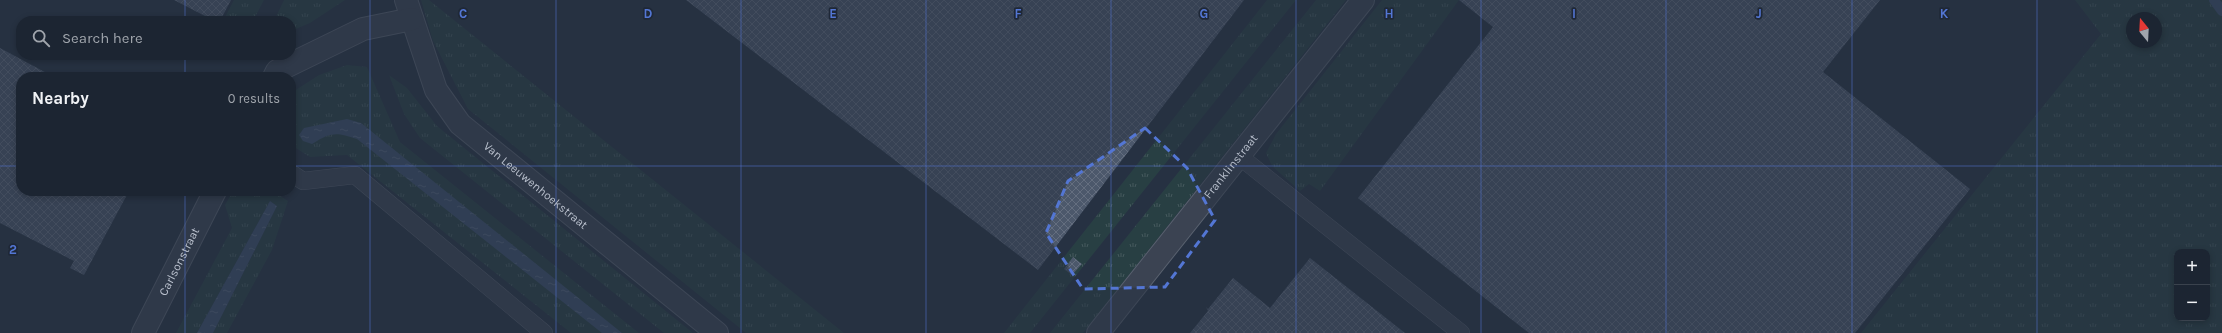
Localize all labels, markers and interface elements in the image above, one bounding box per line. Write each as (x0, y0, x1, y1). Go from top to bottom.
text: C (459, 6, 467, 21)
text: D (644, 6, 653, 21)
text: E (829, 6, 837, 21)
text: F (1014, 6, 1022, 21)
text: G (1200, 6, 1208, 21)
text: H (1384, 6, 1394, 21)
text: I (1572, 6, 1576, 21)
text: J (1756, 6, 1762, 21)
text: K (1940, 6, 1949, 21)
north arrow (2126, 12, 2162, 48)
search box (16, 16, 296, 60)
icon: search (30, 27, 52, 49)
text: Search here (62, 29, 143, 47)
text: Nearby (32, 88, 89, 108)
text: 0 results (228, 91, 280, 106)
street label: Franklinstraat (1201, 131, 1261, 201)
street label: Van Leeuwenhoekstraat (481, 139, 591, 232)
street label: Carlsonstraat (156, 225, 203, 298)
text: 2 (9, 242, 17, 257)
map controls (2174, 249, 2210, 321)
button: + (2174, 249, 2210, 285)
button: − (2174, 285, 2210, 321)

